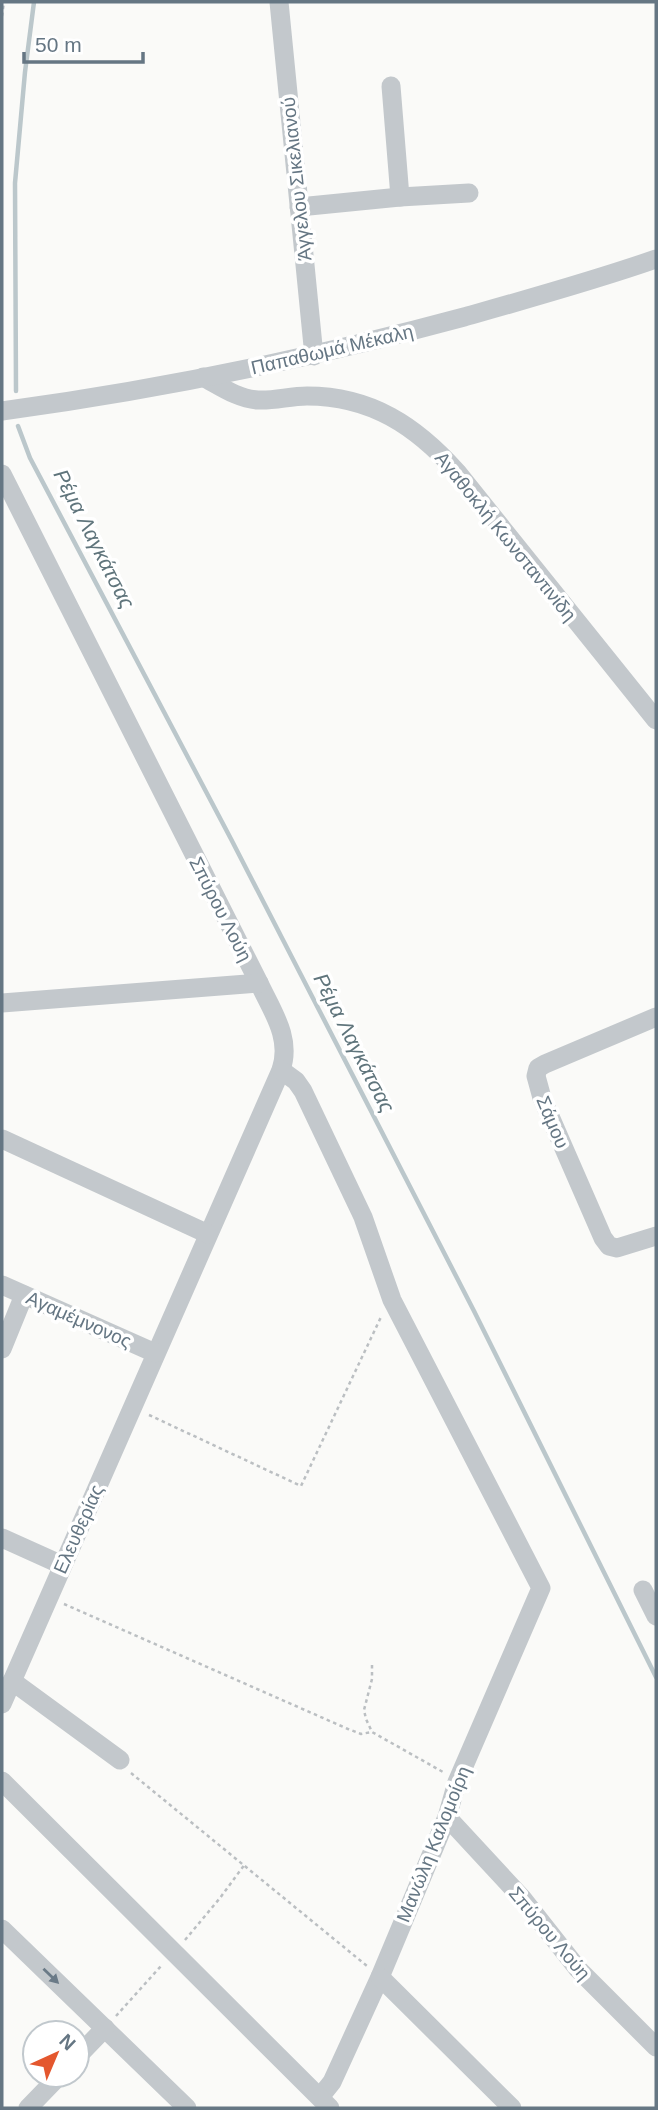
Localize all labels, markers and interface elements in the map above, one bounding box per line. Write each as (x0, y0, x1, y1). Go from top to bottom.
scale bar (24, 21, 144, 65)
text: 50 m (35, 33, 82, 56)
street label: Άγγελου Σικελιανού (277, 96, 316, 262)
street label: Παπαθωμά Μέκαλη (249, 321, 415, 378)
street label: Αγαθοκλή Κωνσταντινίδη (431, 447, 580, 625)
water label: Ρέμα Λαγκάτσας (49, 465, 140, 613)
street label: Σπύρου Λούη (185, 853, 256, 965)
water label: Ρέμα Λαγκάτσας (309, 969, 400, 1117)
street label: Σάμου (532, 1093, 573, 1151)
street label: Αγαμέμνονoς (23, 1287, 134, 1352)
street label: Ελευθερίας (49, 1481, 107, 1577)
street label: Μανώλη Καλομοίρη (393, 1763, 474, 1925)
street label: Σπύρου Λούη (505, 1883, 594, 1984)
one-way arrow (42, 1968, 59, 1984)
north arrow (21, 2019, 91, 2089)
text: N (55, 2030, 80, 2054)

